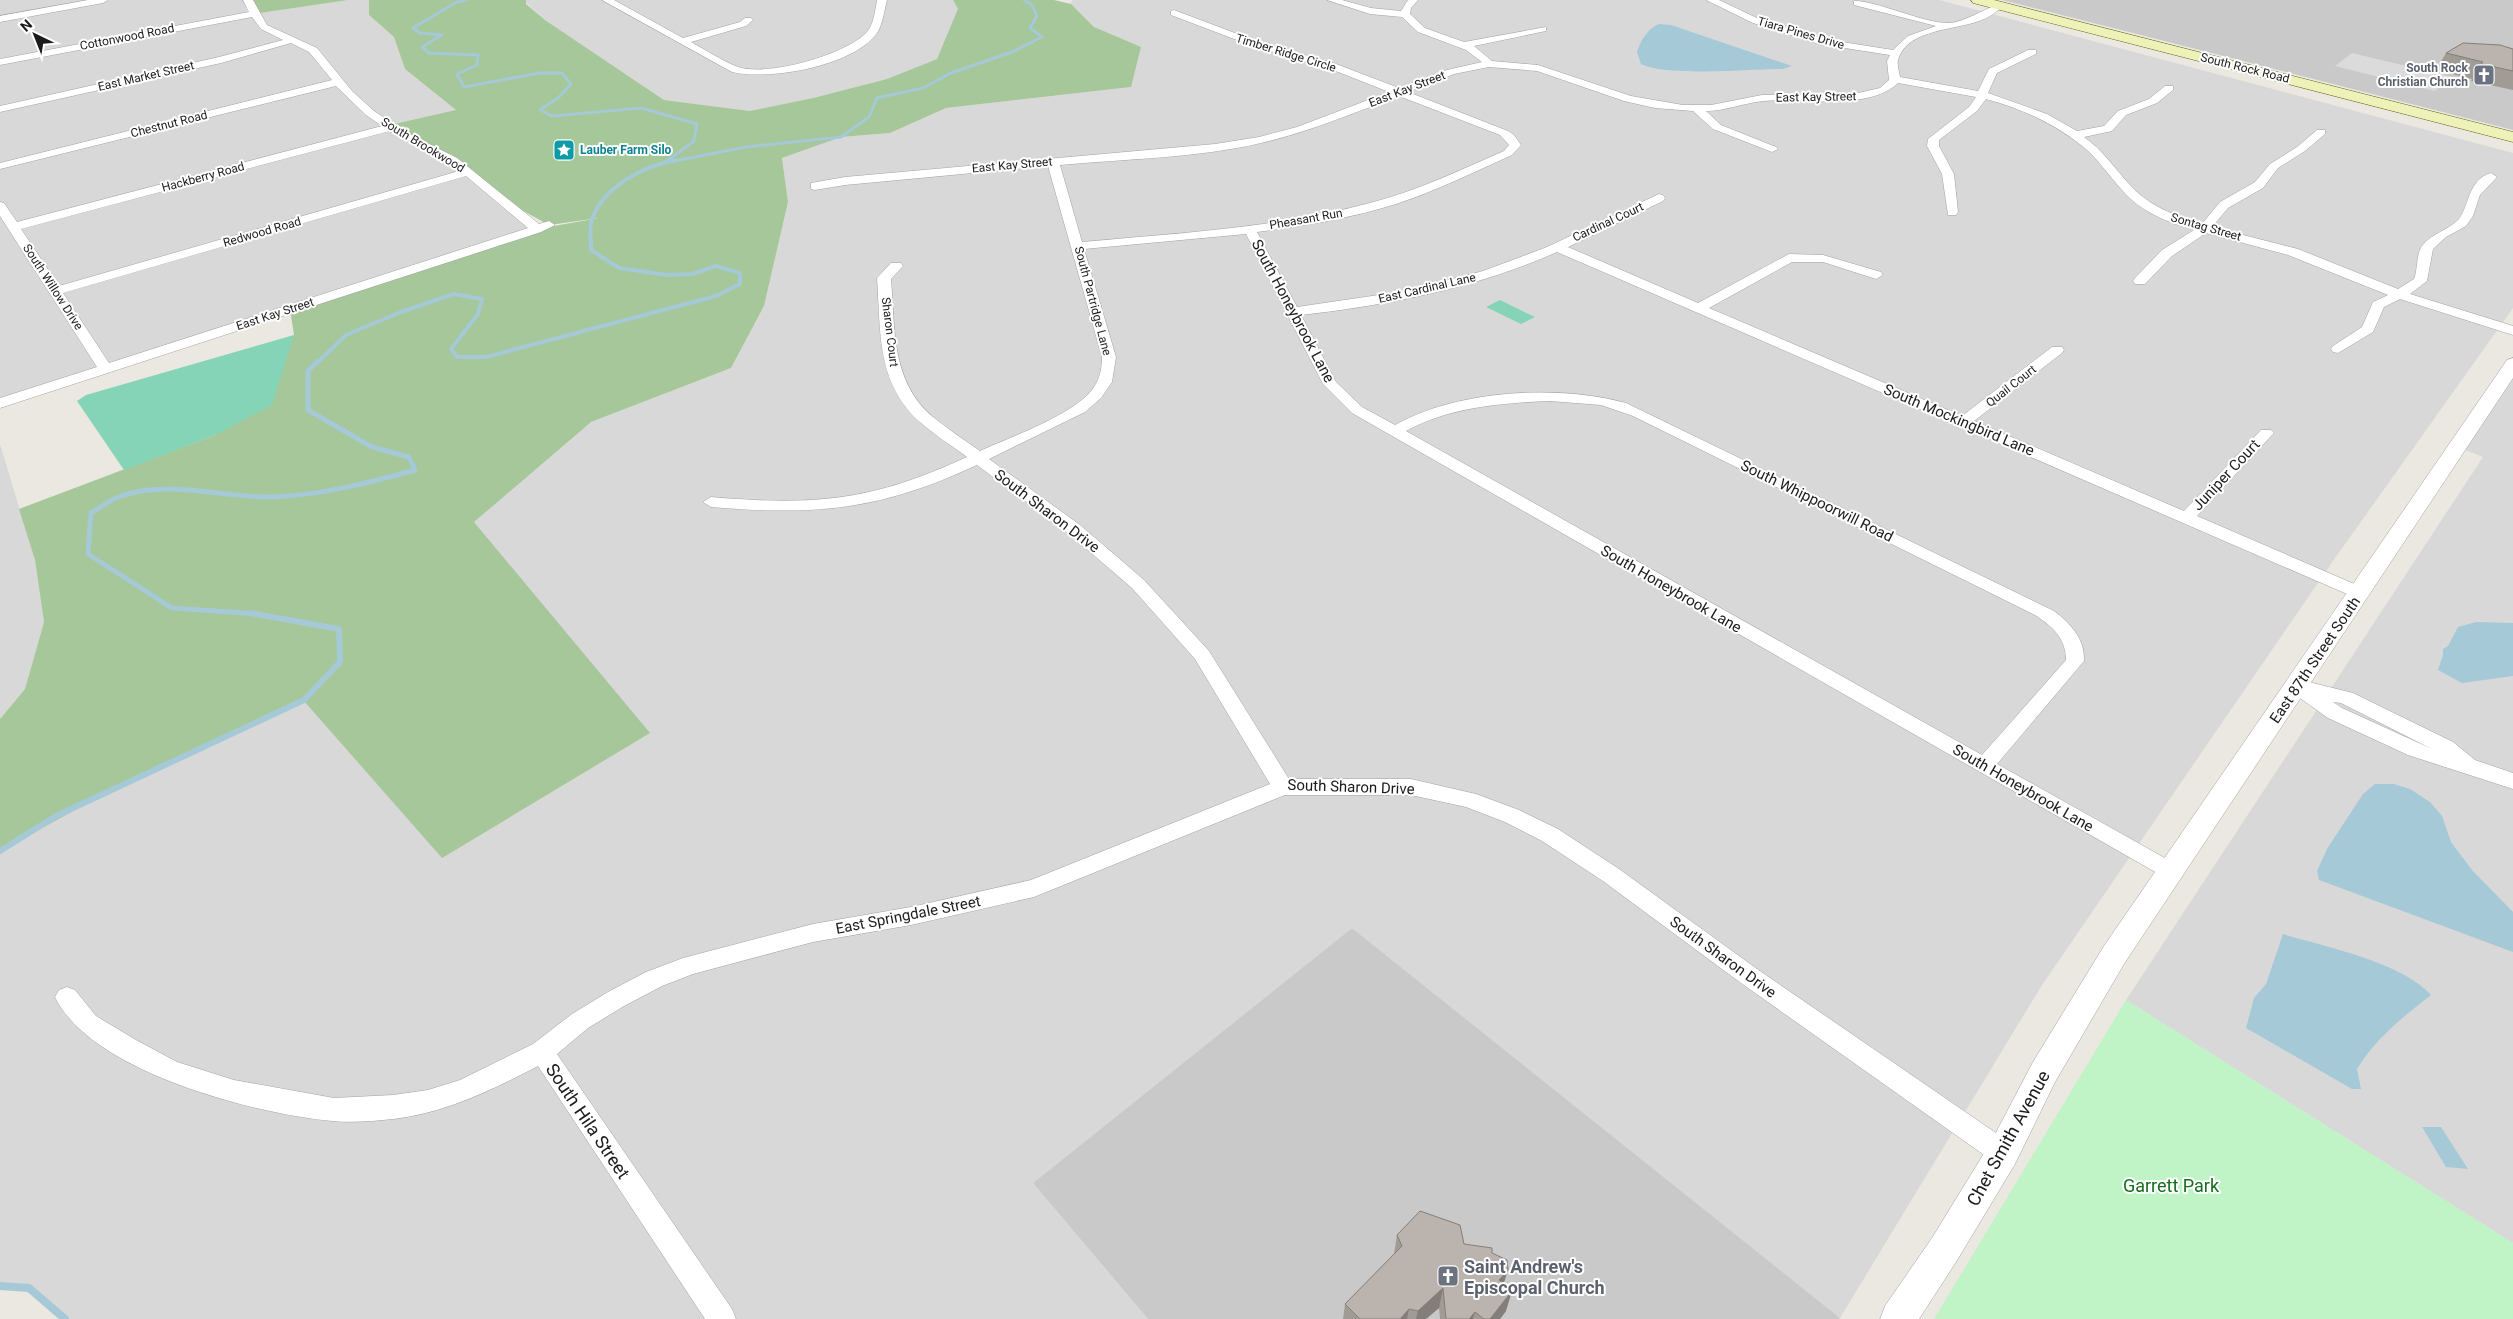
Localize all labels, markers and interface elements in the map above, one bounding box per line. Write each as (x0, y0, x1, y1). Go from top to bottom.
north arrow (10, 10, 60, 60)
street label: Tiara Pines Drive (1756, 14, 1846, 52)
text: N (17, 16, 35, 35)
street label: Cottonwood Road (79, 21, 175, 53)
street label: Timber Ridge Circle (1234, 31, 1338, 75)
street label: South Rock Road (2199, 50, 2291, 86)
street label: East Market Street (96, 58, 196, 94)
place label: South Rock Christian Church (2378, 61, 2469, 89)
church icon: South Rock Christian Church (2472, 63, 2496, 87)
street label: East Kay Street (1367, 68, 1447, 110)
street label: East Kay Street (1776, 89, 1857, 105)
street label: Chestnut Road (129, 108, 209, 140)
street label: South Brookwood (379, 115, 467, 175)
place icon: Lauber Farm Silo (552, 138, 576, 162)
place label: Lauber Farm Silo (580, 143, 672, 157)
street label: East Kay Street (971, 155, 1053, 175)
street label: Hackberry Road (160, 159, 246, 195)
street label: Cardinal Court (1570, 199, 1646, 245)
street label: Pheasant Run (1268, 206, 1344, 232)
street label: Sontag Street (2169, 210, 2243, 244)
street label: Redwood Road (221, 214, 303, 250)
street label: South Honeybrook Lane (1248, 236, 1338, 386)
street label: South Willow Drive (20, 242, 86, 332)
street label: South Partridge Lane (1072, 245, 1114, 357)
street label: East Cardinal Lane (1377, 270, 1477, 306)
street label: East Kay Street (234, 295, 316, 333)
street label: Sharon Court (879, 296, 901, 368)
street label: Quail Court (1983, 362, 2039, 410)
street label: South Mockingbird Lane (1881, 380, 2037, 460)
street label: Juniper Court (2189, 436, 2264, 514)
street label: South Whippoorwill Road (1738, 456, 1896, 546)
street label: South Sharon Drive (991, 466, 1103, 556)
street label: South Honeybrook Lane (1597, 541, 1745, 637)
street label: East 87th Street South (2266, 593, 2364, 727)
street label: South Honeybrook Lane (1949, 740, 2097, 836)
street label: South Sharon Drive (1287, 776, 1415, 798)
street label: East Springdale Street (834, 892, 982, 938)
street label: South Sharon Drive (1666, 912, 1780, 1002)
street label: South Hila Street (542, 1059, 634, 1183)
street label: Chet Smith Avenue (1962, 1067, 2054, 1209)
park label: Garrett Park (2123, 1175, 2220, 1196)
place label: Saint Andrew's Episcopal Church (1464, 1256, 1605, 1298)
church icon: Saint Andrew's Episcopal Church (1436, 1264, 1460, 1288)

